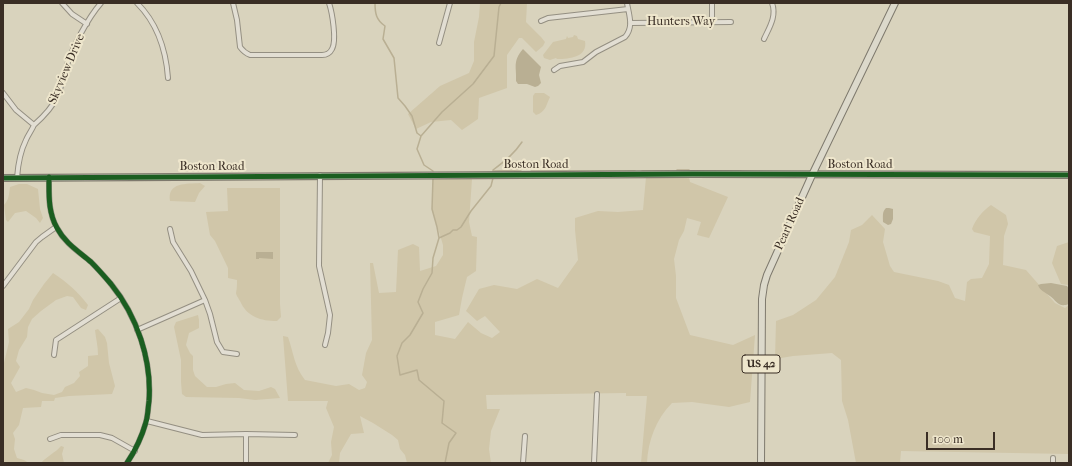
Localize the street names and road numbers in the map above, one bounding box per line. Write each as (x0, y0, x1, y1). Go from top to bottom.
street label: Hunters Way (647, 15, 715, 29)
street label: Skyview Drive (46, 32, 88, 106)
street label: Boston Road (504, 158, 568, 172)
street label: Boston Road (828, 158, 892, 172)
street label: Boston Road (180, 160, 244, 174)
street label: Pearl Road (772, 195, 808, 253)
road number: US 42 (742, 355, 780, 373)

